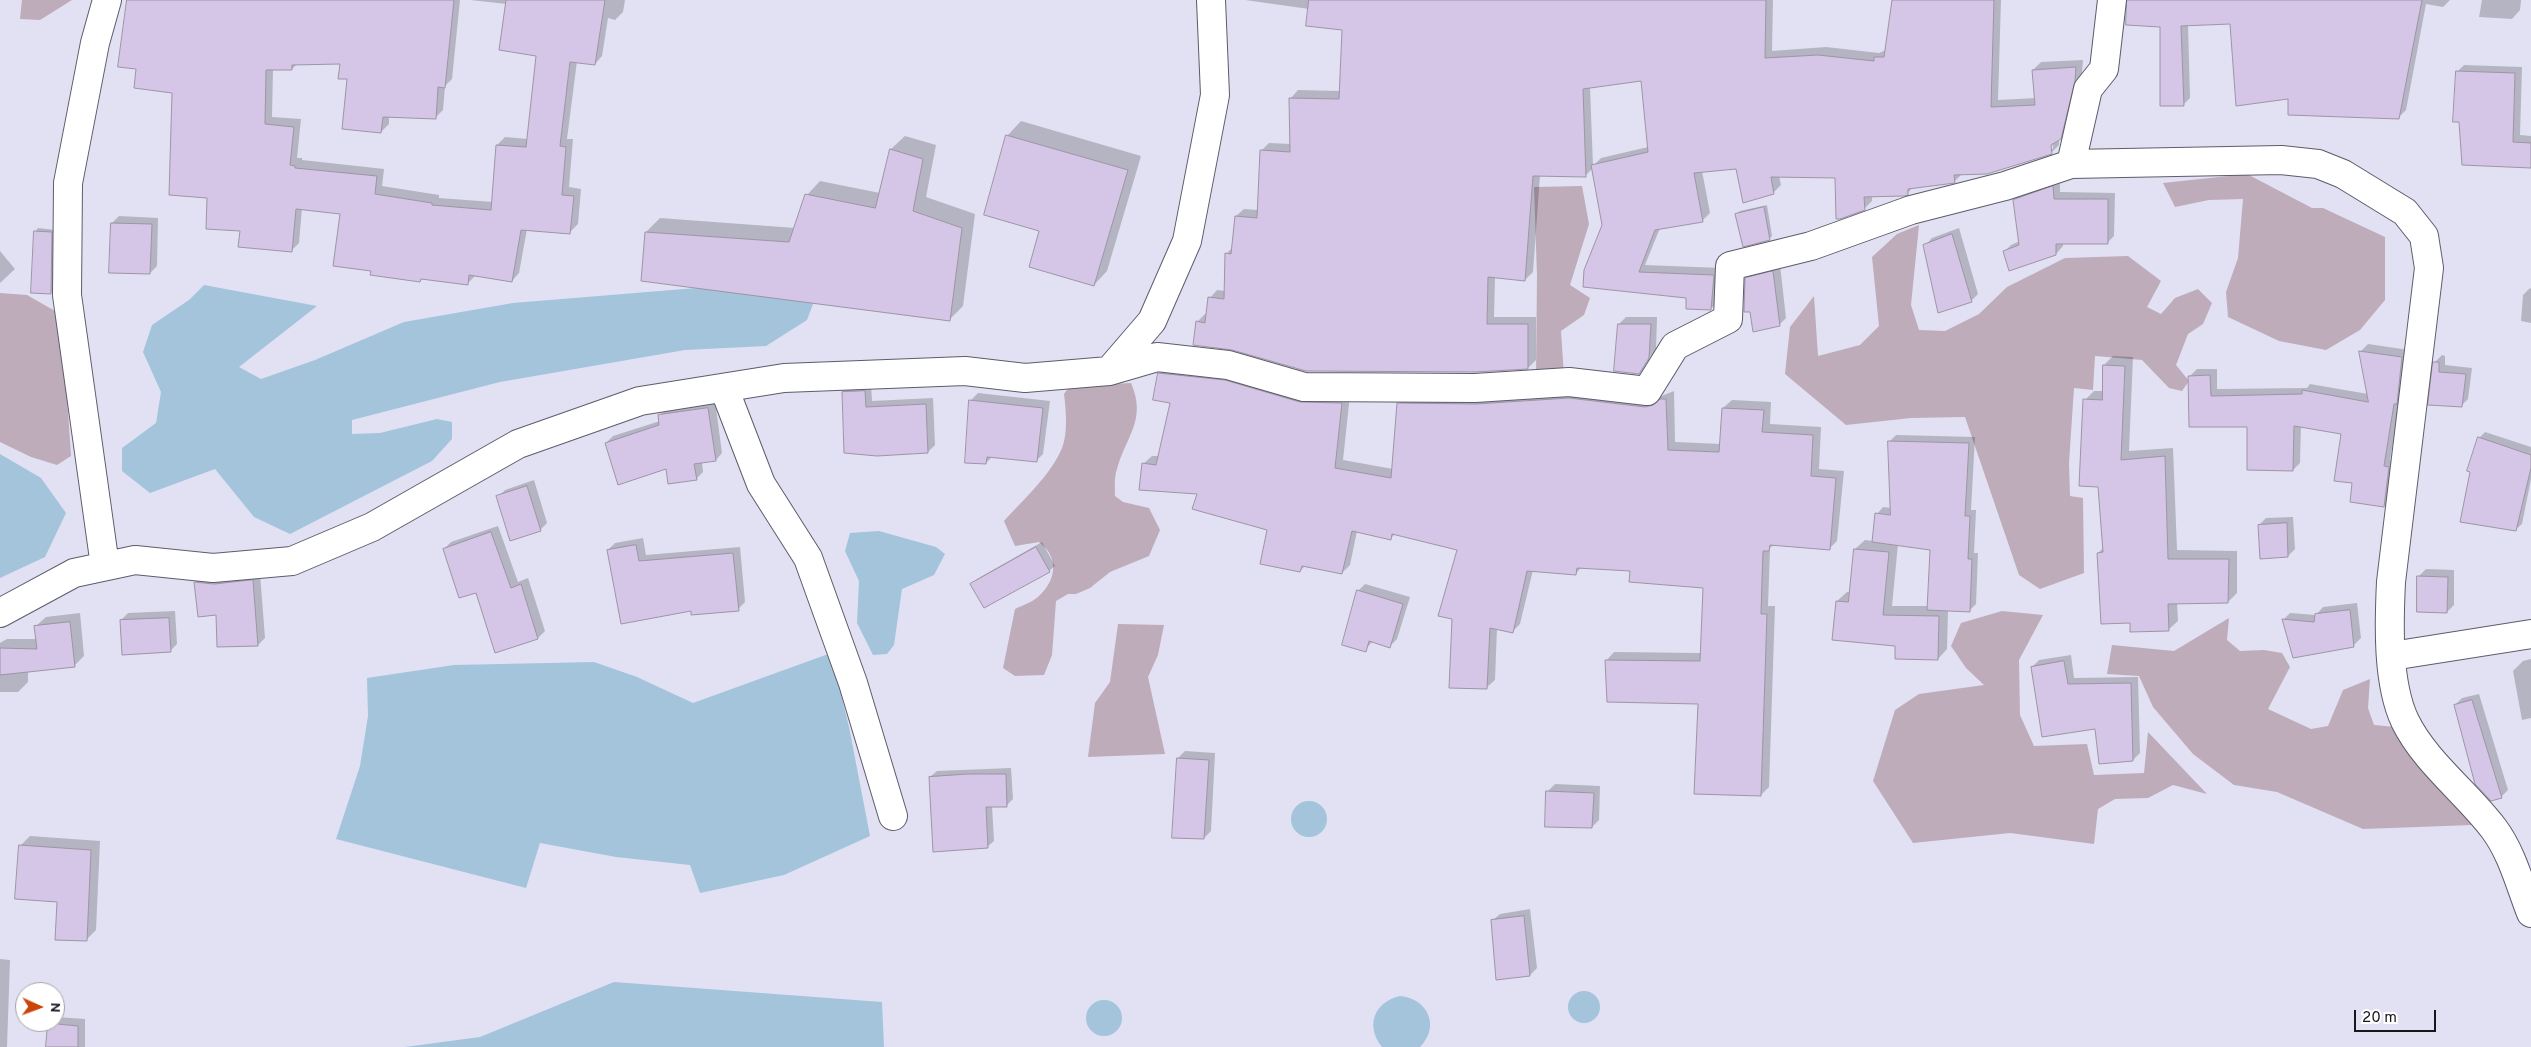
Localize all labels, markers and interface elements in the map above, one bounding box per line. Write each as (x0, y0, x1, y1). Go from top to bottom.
north arrow (15, 982, 65, 1032)
scale bar (2356, 1000, 2438, 1032)
text: N (46, 1002, 63, 1013)
text: 20 m (2362, 1009, 2397, 1028)

